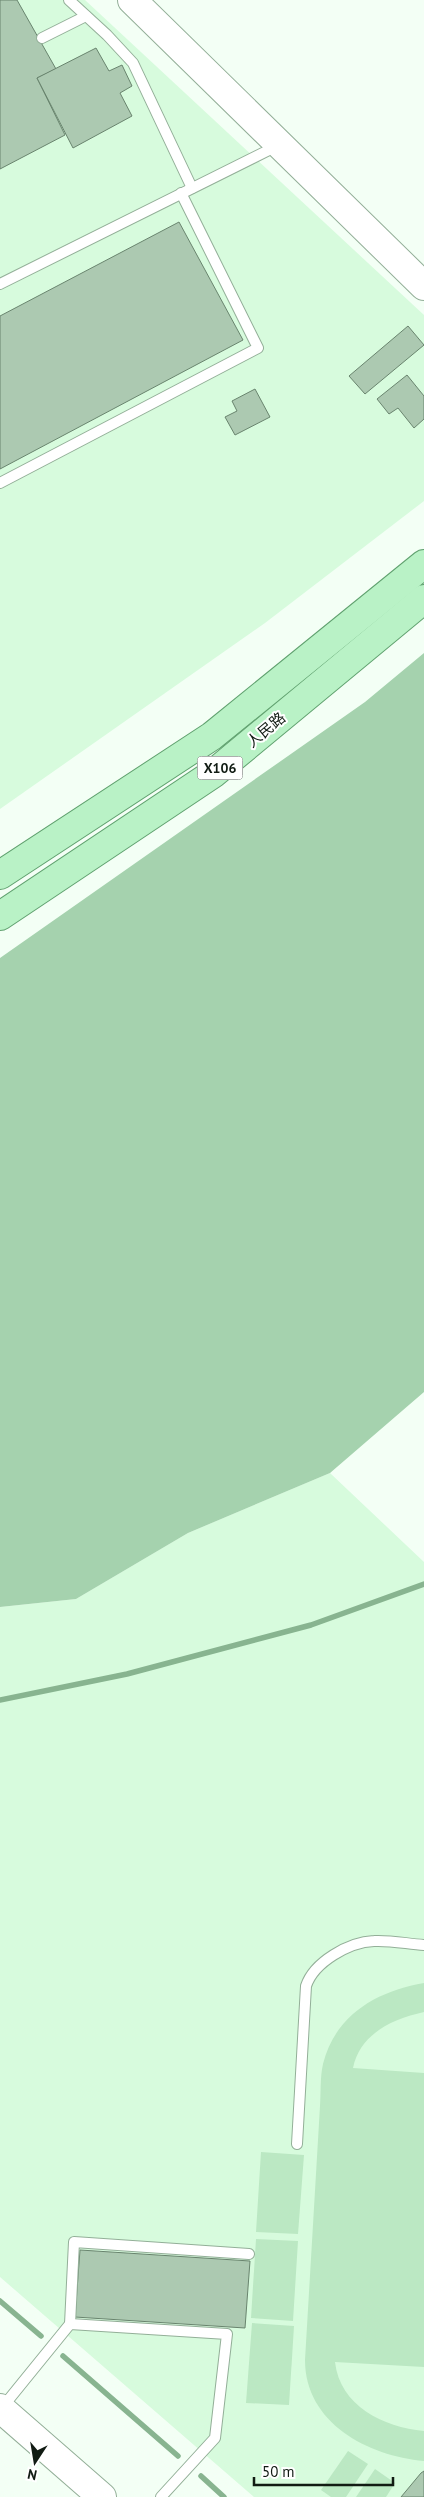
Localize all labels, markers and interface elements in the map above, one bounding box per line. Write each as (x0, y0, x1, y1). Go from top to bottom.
street label: 人民路 (242, 708, 289, 751)
road number: X106 (198, 756, 242, 780)
north arrow (10, 2437, 60, 2487)
scale bar (254, 2454, 393, 2486)
text: 50 m (262, 2462, 295, 2481)
text: N (26, 2465, 39, 2484)

